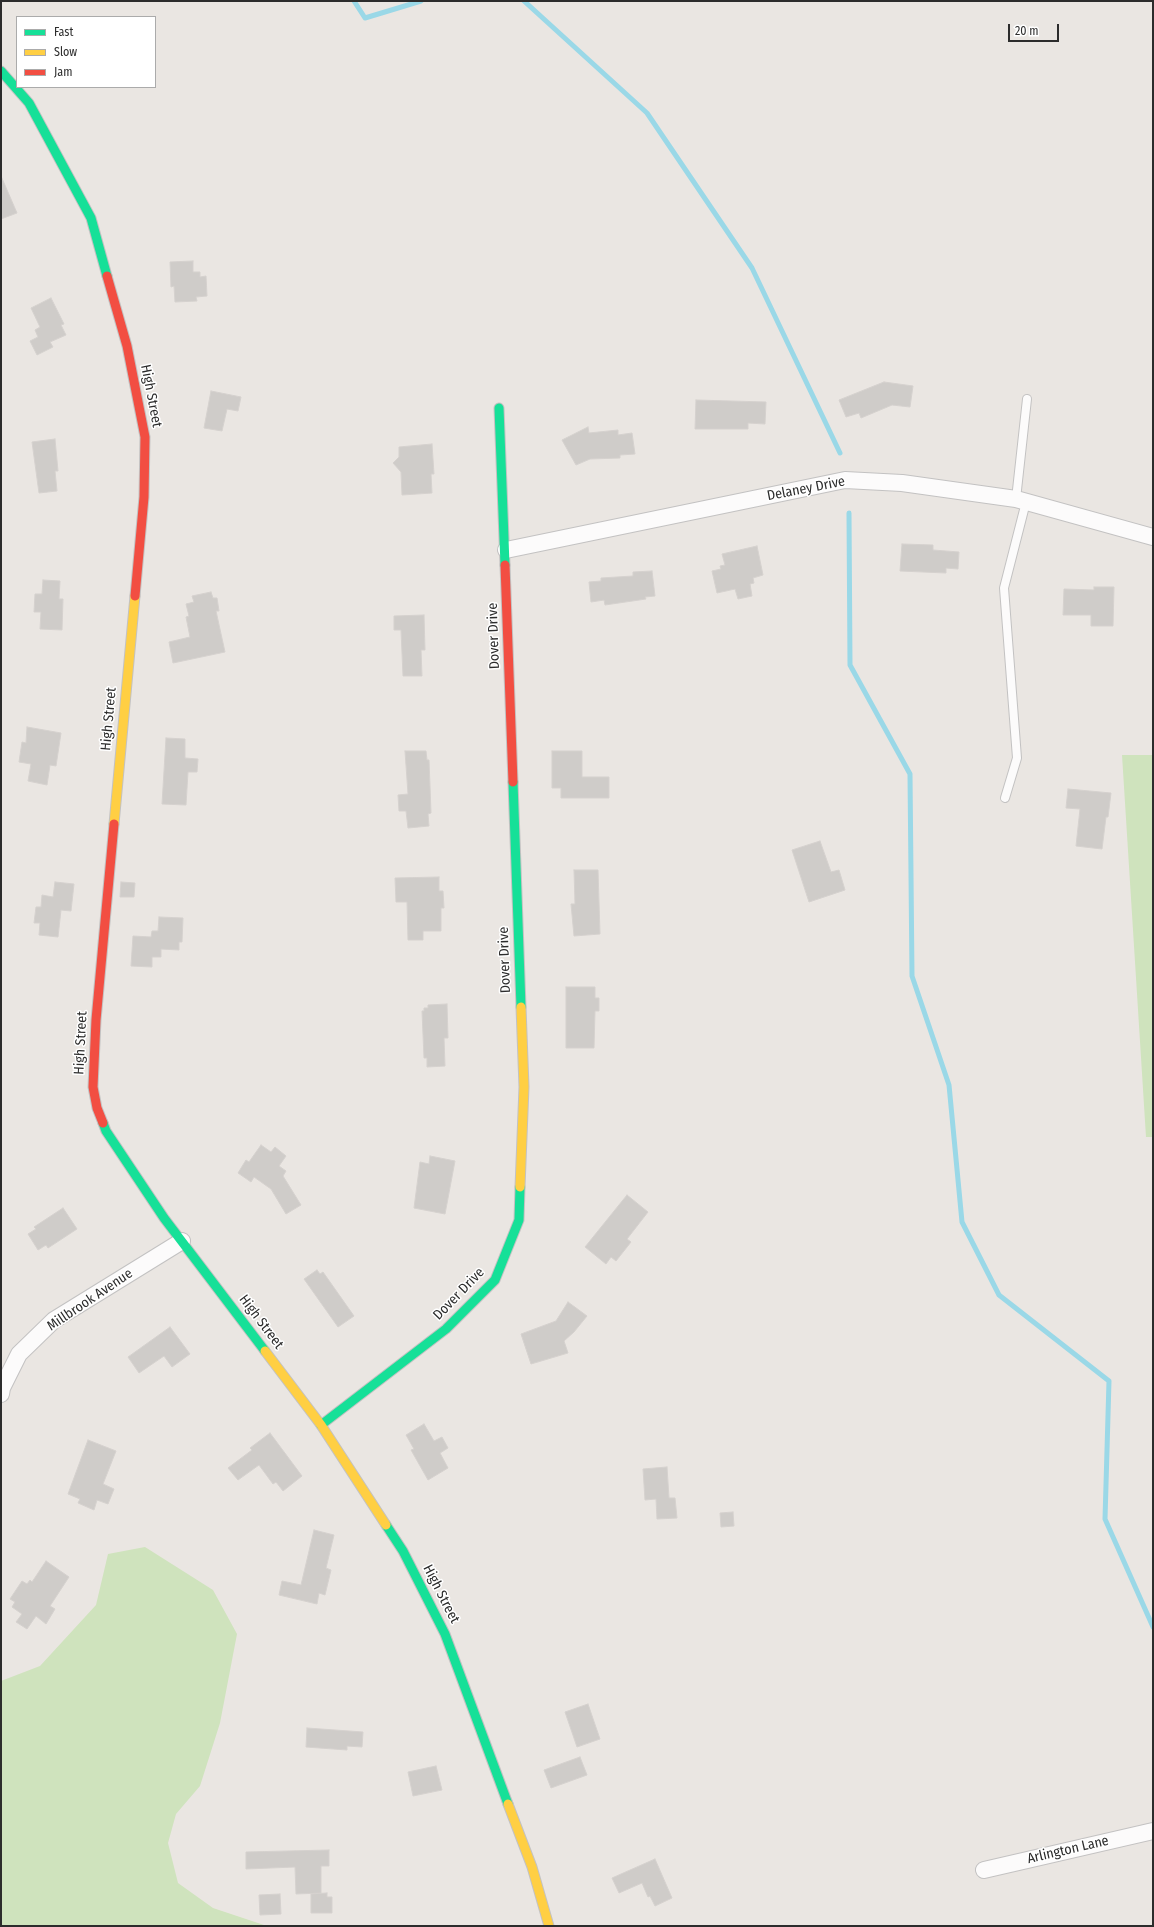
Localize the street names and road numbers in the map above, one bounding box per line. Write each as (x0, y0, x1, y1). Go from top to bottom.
street label: High Street (137, 363, 165, 429)
street label: Delaney Drive (766, 473, 846, 505)
street label: Dover Drive (484, 603, 504, 669)
street label: High Street (98, 687, 120, 751)
street label: Dover Drive (495, 927, 515, 993)
street label: High Street (71, 1011, 91, 1075)
street label: Dover Drive (430, 1264, 488, 1324)
street label: Millbrook Avenue (44, 1265, 136, 1335)
street label: High Street (235, 1292, 287, 1352)
street label: High Street (419, 1562, 463, 1626)
street label: Arlington Lane (1026, 1832, 1110, 1868)

